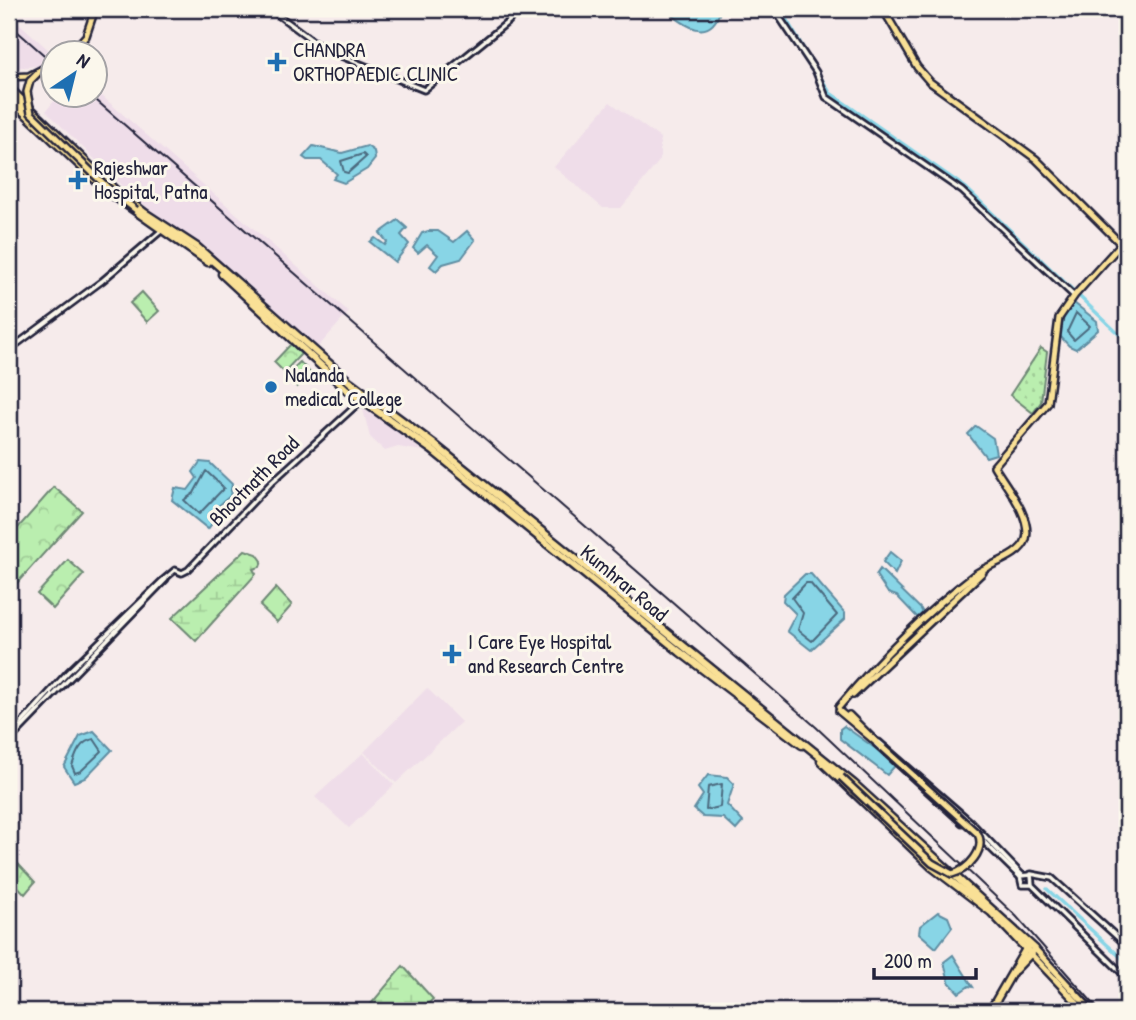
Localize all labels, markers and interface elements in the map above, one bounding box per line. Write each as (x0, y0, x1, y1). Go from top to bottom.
place label: CHANDRA ORTHOPAEDIC CLINIC (293, 35, 458, 88)
north arrow (38, 38, 108, 108)
text: N (72, 47, 95, 74)
marker: CHANDRA ORTHOPAEDIC CLINIC (267, 52, 287, 72)
place label: Rajeshwar Hospital, Patna (94, 153, 207, 206)
marker: Rajeshwar Hospital, Patna (68, 170, 88, 190)
place label: Nalanda medical College (285, 360, 402, 413)
marker: Nalanda medical College (263, 379, 279, 395)
street label: Bhootnath Road (202, 429, 305, 532)
street label: Kumhrar Road (574, 537, 674, 628)
place label: I Care Eye Hospital and Research Centre (468, 627, 624, 680)
marker: I Care Eye Hospital and Research Centre (442, 644, 462, 664)
scale bar (874, 936, 975, 980)
text: 200 m (884, 946, 932, 975)

